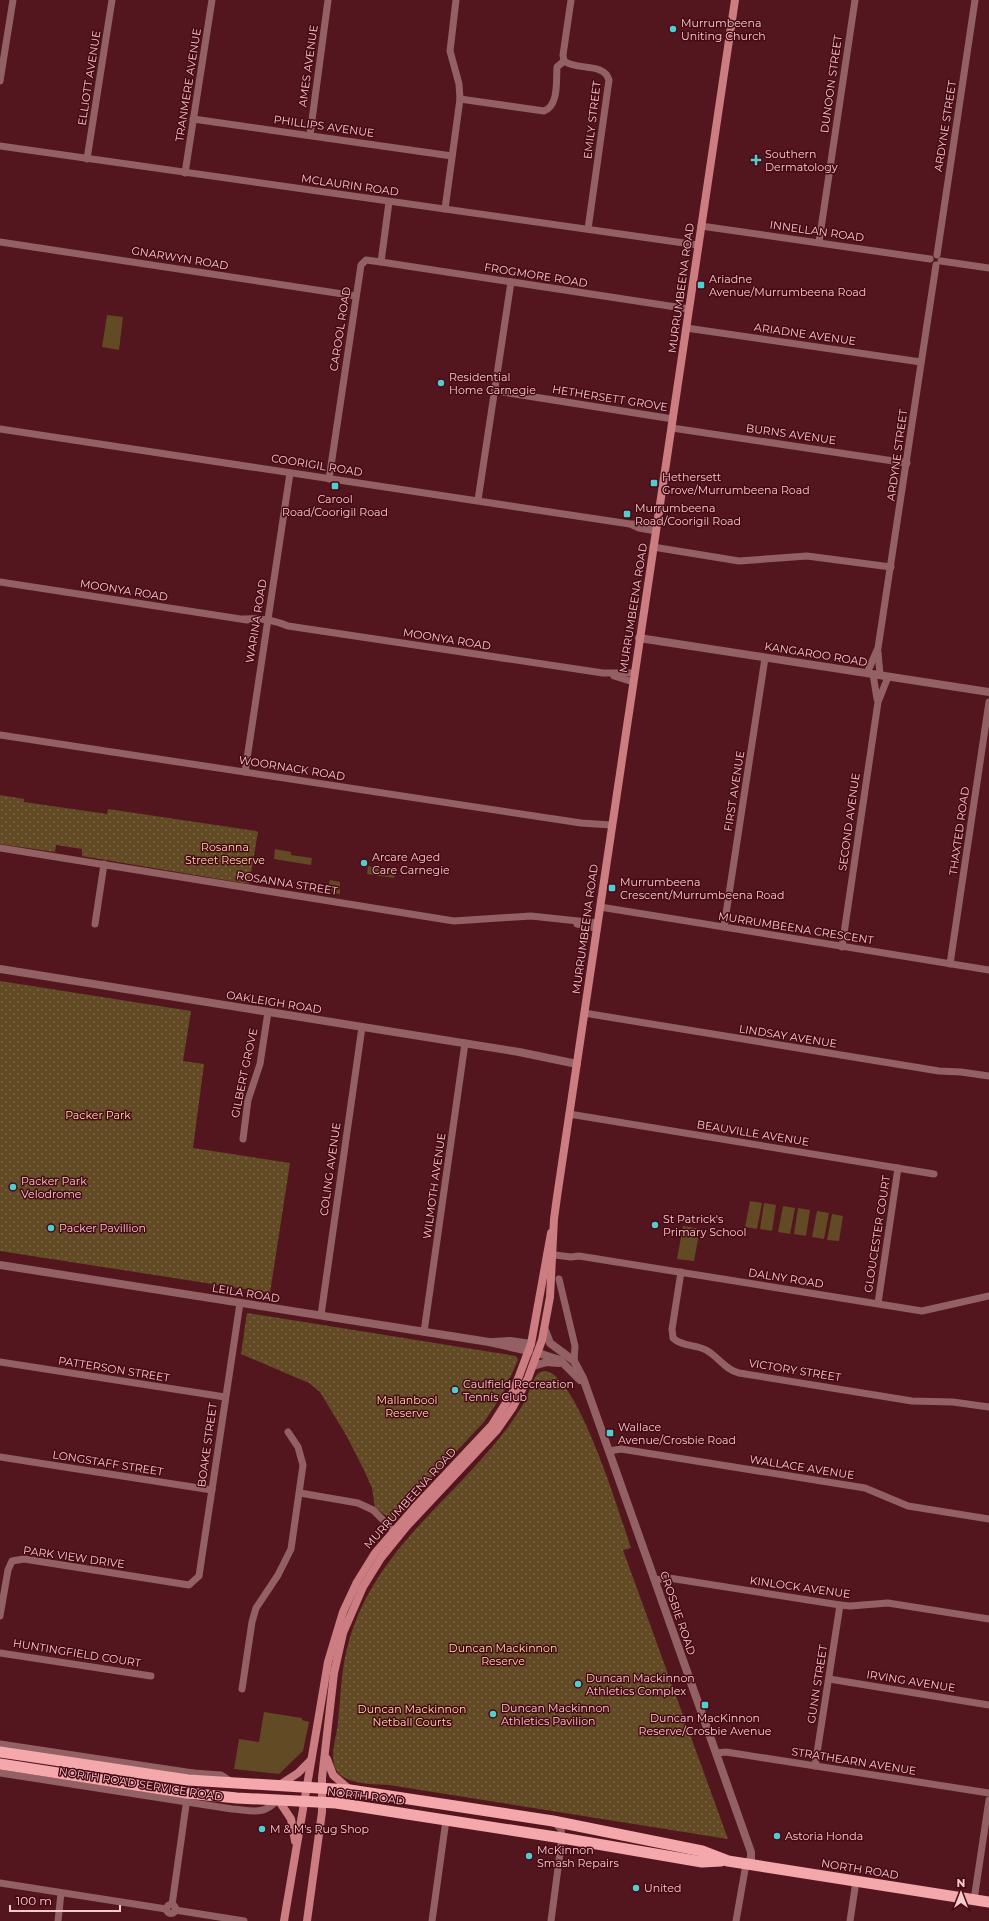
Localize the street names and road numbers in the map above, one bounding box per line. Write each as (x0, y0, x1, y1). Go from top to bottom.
street label: AMES AVENUE (295, 24, 321, 108)
street label: TRANMERE AVENUE (172, 27, 204, 143)
street label: ELLIOTT AVENUE (75, 30, 103, 126)
street label: DUNOON STREET (817, 33, 845, 134)
street label: EMILY STREET (580, 79, 604, 160)
street label: ARDYNE STREET (931, 79, 959, 173)
street label: PHILLIPS AVENUE (273, 112, 375, 140)
street label: MCLAURIN ROAD (300, 171, 400, 199)
street label: INNELLAN ROAD (769, 217, 865, 245)
street label: MURRUMBEENA ROAD (665, 222, 697, 354)
street label: GNARWYN ROAD (130, 243, 230, 273)
street label: FROGMORE ROAD (483, 260, 589, 290)
street label: CAROOL ROAD (326, 286, 354, 372)
street label: ARIADNE AVENUE (753, 320, 857, 348)
street label: HETHERSETT GROVE (551, 382, 669, 414)
street label: ARDYNE STREET (884, 408, 910, 502)
street label: BURNS AVENUE (745, 421, 837, 447)
street label: COORIGIL ROAD (270, 451, 364, 479)
street label: MURRUMBEENA ROAD (616, 542, 650, 674)
street label: MOONYA ROAD (79, 576, 169, 604)
street label: WARINA ROAD (242, 578, 270, 664)
street label: MOONYA ROAD (402, 625, 492, 653)
street label: KANGAROO ROAD (763, 639, 869, 669)
street label: FIRST AVENUE (721, 750, 747, 832)
street label: WOORNACK ROAD (238, 753, 346, 783)
street label: SECOND AVENUE (835, 772, 863, 872)
street label: THAXTED ROAD (946, 786, 972, 876)
street label: MURRUMBEENA ROAD (569, 863, 601, 995)
street label: ROSANNA STREET (235, 868, 339, 898)
street label: MURRUMBEENA CRESCENT (717, 909, 875, 947)
street label: OAKLEIGH ROAD (225, 988, 323, 1016)
street label: LINDSAY AVENUE (738, 1021, 838, 1051)
street label: GILBERT GROVE (228, 1027, 260, 1119)
street label: BEAUVILLE AVENUE (696, 1117, 810, 1149)
street label: COLING AVENUE (317, 1121, 343, 1217)
street label: WILMOTH AVENUE (420, 1132, 448, 1240)
street label: GLOUCESTER COURT (861, 1174, 893, 1294)
street label: DALNY ROAD (747, 1265, 825, 1291)
street label: LEILA ROAD (211, 1281, 281, 1305)
street label: PATTERSON STREET (57, 1353, 171, 1385)
street label: VICTORY STREET (748, 1356, 843, 1384)
street label: BOAKE STREET (194, 1401, 220, 1488)
street label: MURRUMBEENA ROAD (361, 1445, 459, 1551)
street label: LONGSTAFF STREET (51, 1447, 165, 1479)
street label: WALLACE AVENUE (749, 1452, 855, 1482)
street label: PARK VIEW DRIVE (22, 1543, 126, 1571)
street label: CROSBIE ROAD (657, 1569, 699, 1657)
street label: KINLOCK AVENUE (749, 1573, 851, 1601)
street label: HUNTINGFIELD COURT (12, 1636, 143, 1670)
street label: GUNN STREET (804, 1643, 830, 1725)
street label: IRVING AVENUE (866, 1667, 956, 1695)
street label: STRATHEARN AVENUE (791, 1744, 917, 1778)
street label: NORTH ROAD SERVICE ROAD (58, 1764, 224, 1804)
street label: NORTH ROAD (326, 1784, 406, 1808)
street label: NORTH ROAD (820, 1856, 900, 1882)

